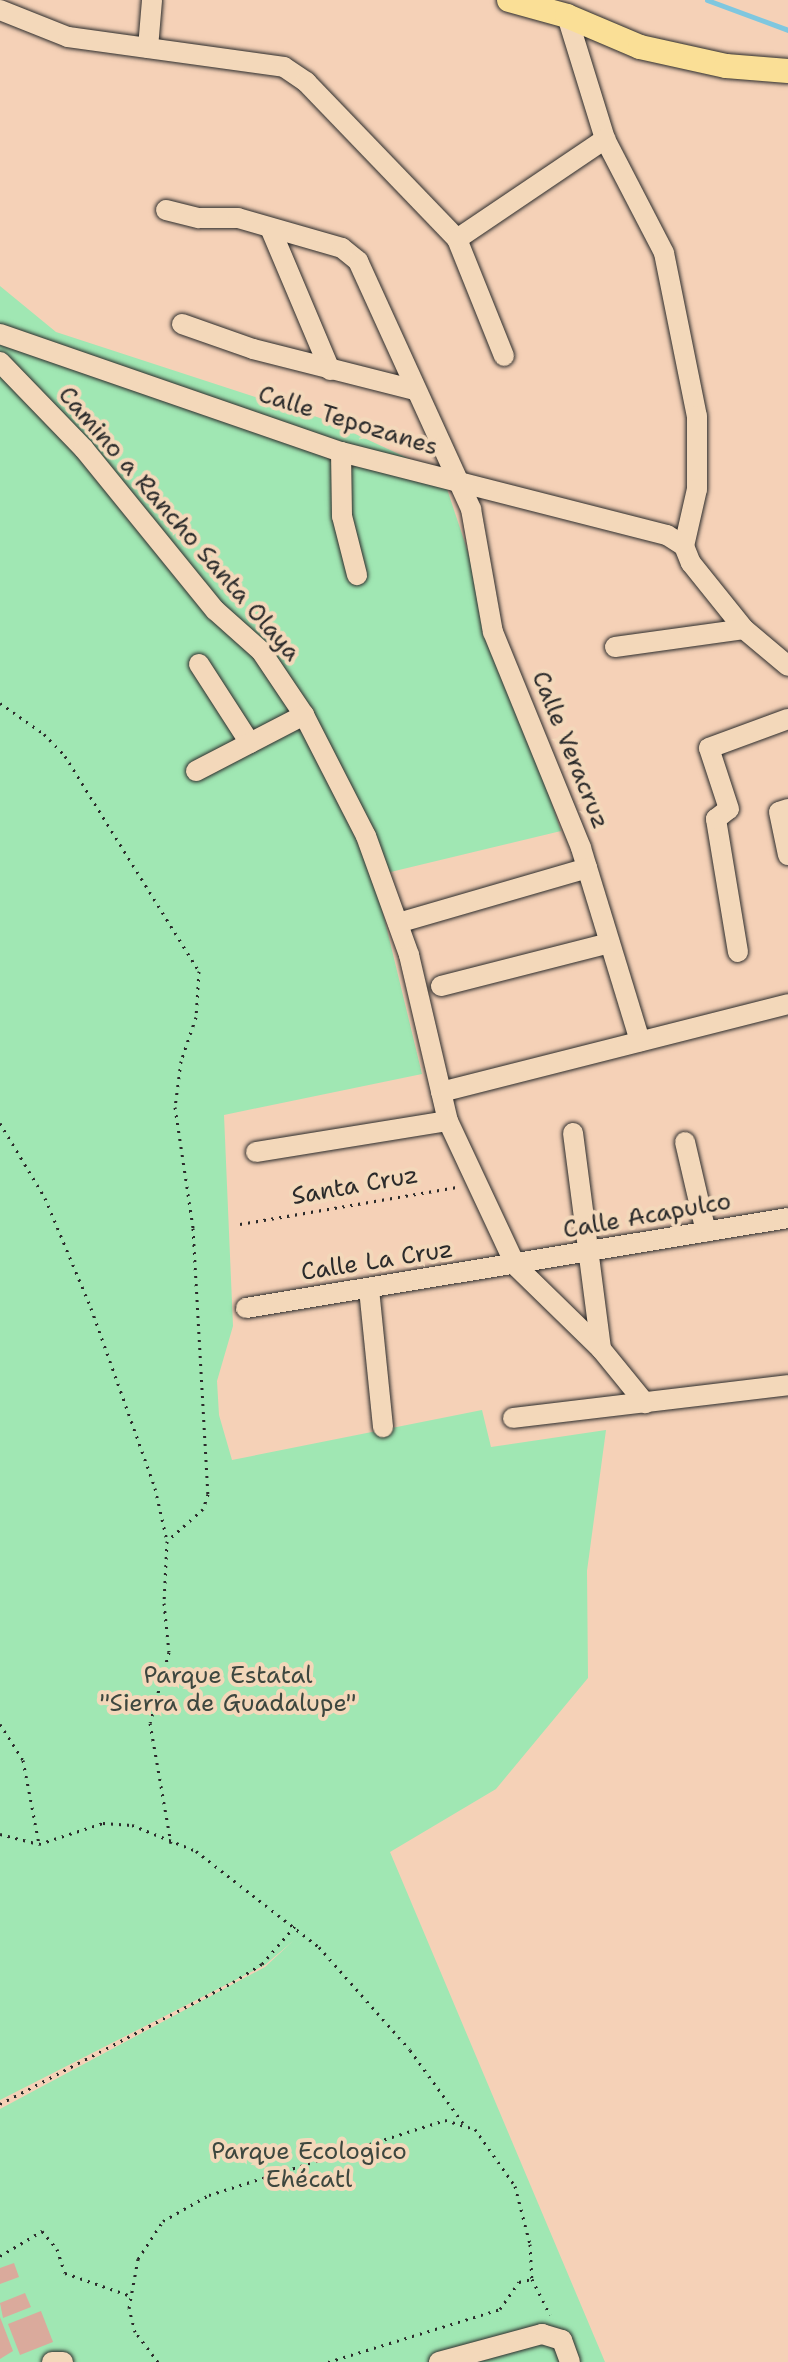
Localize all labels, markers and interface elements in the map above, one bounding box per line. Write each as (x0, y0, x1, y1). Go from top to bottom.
street label: Calle Tepozanes (255, 380, 441, 462)
street label: Camino a Rancho Santa Olaya (52, 381, 306, 667)
street label: Calle Veracruz (525, 667, 615, 833)
street label: Santa Cruz (290, 1161, 420, 1211)
street label: Calle Acapulco (561, 1187, 733, 1245)
street label: Calle La Cruz (299, 1235, 455, 1287)
park label: Parque Estatal "Sierra de Guadalupe" (100, 1662, 356, 1718)
park label: Parque Ecologico Ehécatl (211, 2138, 407, 2194)

